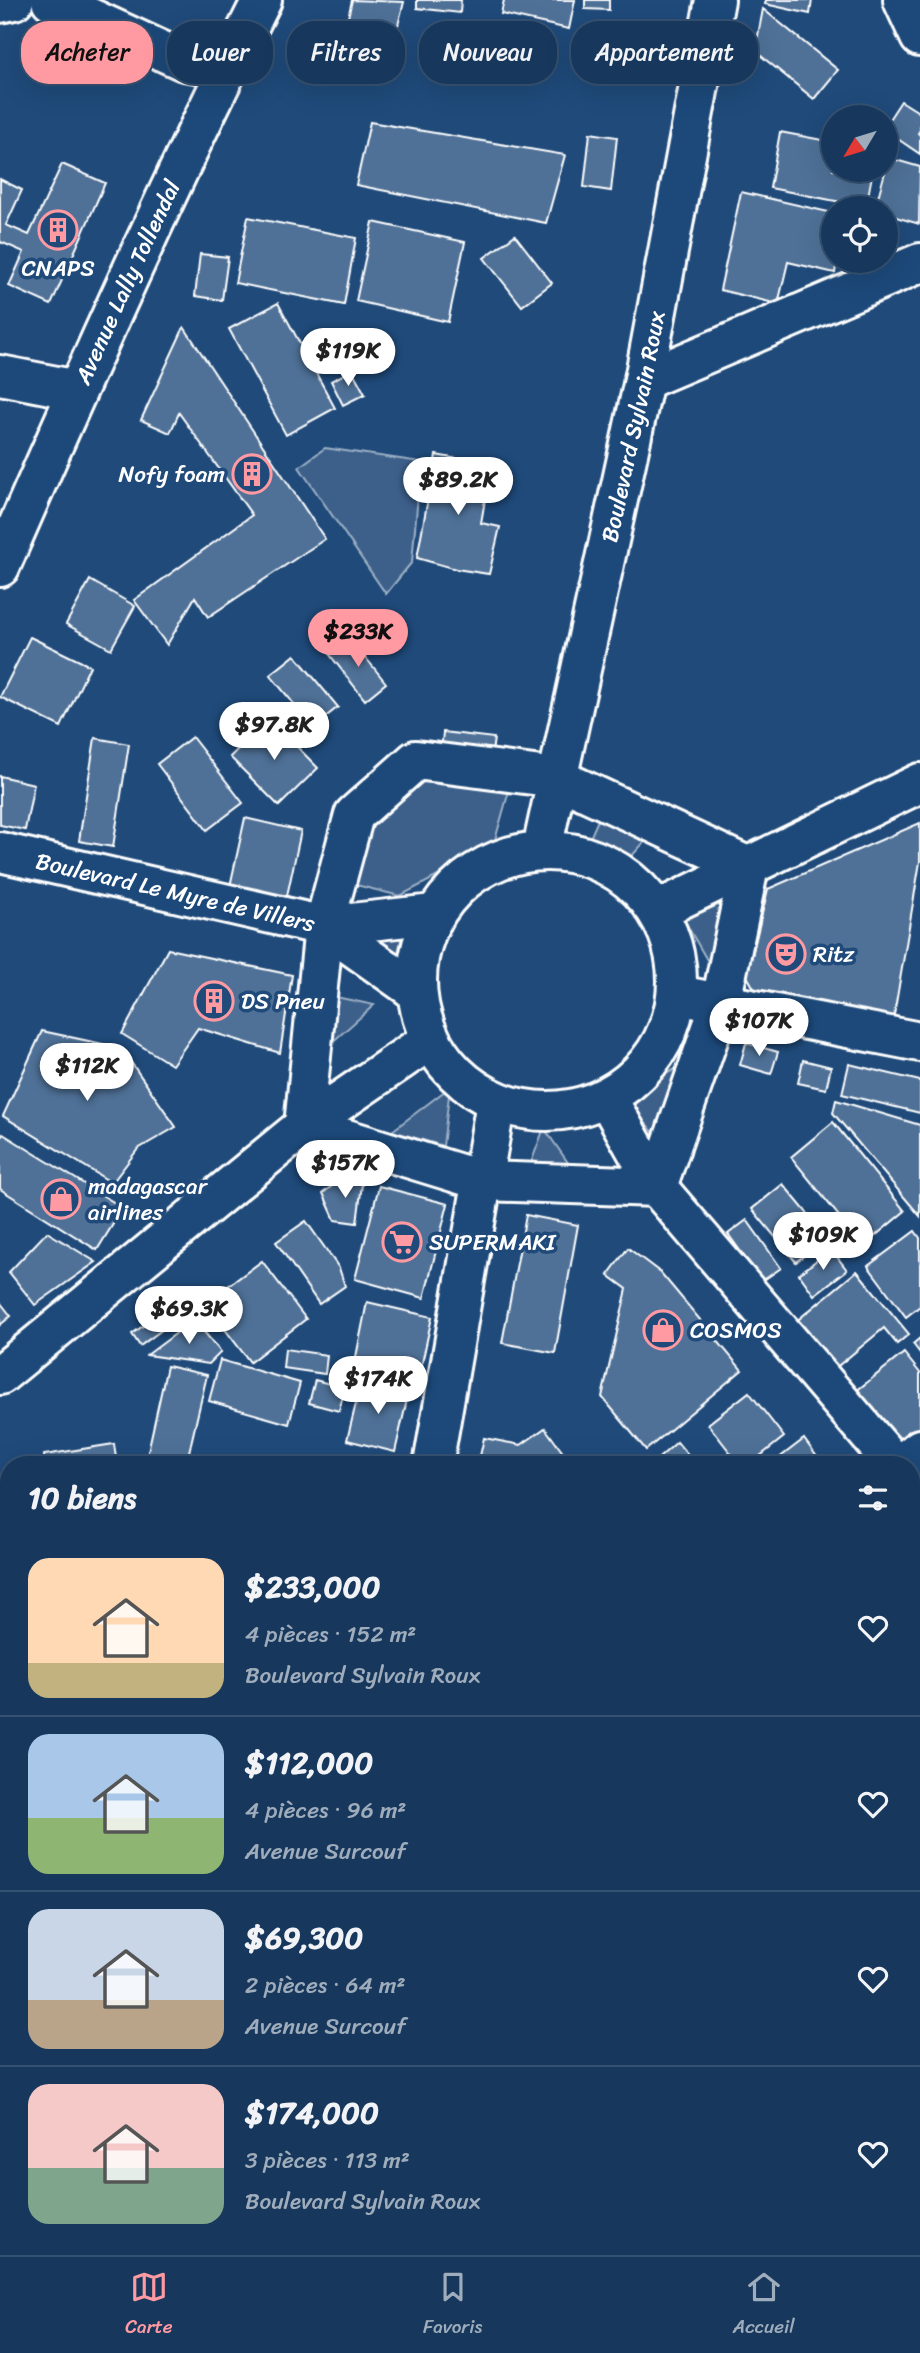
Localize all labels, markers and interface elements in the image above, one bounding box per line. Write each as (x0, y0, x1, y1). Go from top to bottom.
chip: Acheter (21, 21, 153, 84)
chip: Louer (167, 21, 273, 84)
chip: Filtres (287, 21, 405, 84)
chip: Nouveau (419, 21, 557, 84)
chip: Appartement (571, 21, 758, 84)
north arrow (821, 105, 898, 182)
map controls (821, 105, 898, 273)
street label: Avenue Lally Tollendal (62, 172, 192, 392)
button: locate (821, 196, 898, 273)
building icon: CNAPS (37, 209, 79, 251)
place label: CNAPS (21, 248, 95, 289)
street label: Boulevard Sylvain Roux (589, 307, 677, 546)
pin: $119K (299, 328, 397, 388)
text: $119K (316, 330, 380, 371)
building icon: Nofy foam (231, 453, 273, 495)
place label: Nofy foam (118, 454, 225, 495)
pin: $89.2K (401, 458, 515, 517)
text: $89.2K (419, 459, 497, 500)
pin: $233K (309, 610, 407, 669)
text: $233K (324, 611, 392, 652)
pin: $97.8K (217, 702, 331, 762)
text: $97.8K (235, 704, 313, 745)
street label: Boulevard Le Myre de Villers (32, 840, 320, 944)
theatre icon: Ritz (765, 933, 807, 975)
place label: Ritz (813, 934, 855, 975)
building icon: DS Pneu (193, 980, 235, 1022)
place label: DS Pneu (241, 981, 326, 1022)
pin: $107K (710, 998, 808, 1058)
text: $107K (726, 1000, 793, 1041)
pin: $112K (38, 1044, 136, 1103)
text: $112K (56, 1045, 118, 1086)
pin: $157K (296, 1140, 394, 1200)
text: $157K (312, 1142, 378, 1183)
place label: madagascar airlines (88, 1166, 209, 1233)
shop icon: madagascar airlines (40, 1178, 82, 1220)
pin: $109K (774, 1212, 872, 1272)
text: $109K (789, 1214, 857, 1255)
supermarket icon: SUPERMAKI (381, 1221, 423, 1263)
place label: SUPERMAKI (429, 1222, 557, 1263)
pin: $69.3K (132, 1286, 246, 1346)
text: $69.3K (151, 1288, 227, 1329)
shop icon: COSMOS (642, 1309, 684, 1351)
place label: COSMOS (690, 1310, 782, 1351)
pin: $174K (329, 1356, 427, 1416)
text: $174K (345, 1358, 411, 1399)
text: 10 biens (28, 1471, 136, 1525)
icon: filters (854, 1479, 892, 1517)
text: $233,000 (245, 1560, 380, 1614)
icon: home (84, 1586, 168, 1670)
icon: heart (854, 1609, 892, 1647)
text: 4 pièces · 152 m² (245, 1614, 416, 1655)
text: Boulevard Sylvain Roux (245, 1655, 480, 1696)
text: $112,000 (245, 1736, 373, 1790)
icon: home (84, 1762, 168, 1846)
icon: heart (854, 1785, 892, 1823)
text: 4 pièces · 96 m² (245, 1790, 406, 1831)
text: Avenue Surcouf (245, 1831, 406, 1872)
text: $69,300 (245, 1911, 363, 1965)
icon: home (84, 1937, 168, 2021)
icon: heart (854, 1960, 892, 1998)
text: 2 pièces · 64 m² (245, 1965, 406, 2006)
text: Avenue Surcouf (245, 2006, 406, 2047)
text: $174,000 (245, 2086, 379, 2140)
icon: home (84, 2112, 168, 2196)
icon: heart (854, 2135, 892, 2173)
text: 3 pièces · 113 m² (245, 2140, 410, 2181)
text: Boulevard Sylvain Roux (245, 2181, 480, 2222)
tab: Carte (125, 2268, 173, 2343)
tab: Favoris (423, 2268, 482, 2343)
tab: Accueil (733, 2268, 795, 2343)

